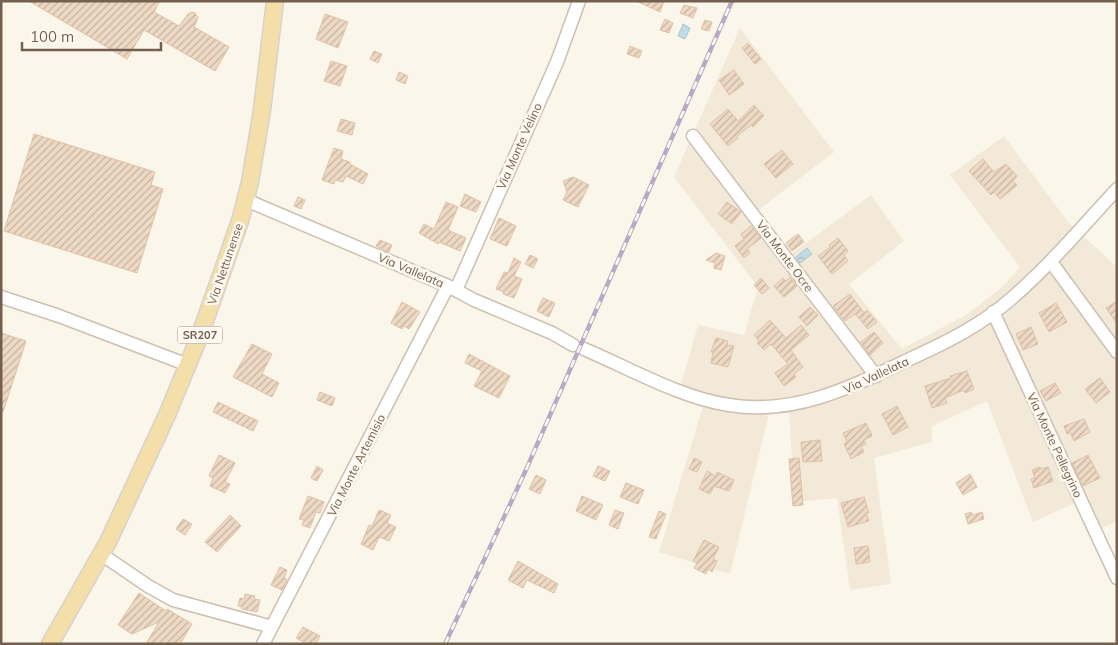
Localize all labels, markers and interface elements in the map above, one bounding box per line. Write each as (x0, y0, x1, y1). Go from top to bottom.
scale bar (22, 20, 161, 52)
text: 100 m (30, 27, 74, 46)
street label: Via Monte Velino (493, 100, 545, 192)
street label: Via Monte Ocre (753, 217, 817, 295)
street label: Via Nettunense (204, 221, 246, 307)
street label: Via Vallelata (376, 249, 446, 291)
road number: SR207 (178, 326, 222, 344)
street label: Via Vallelata (841, 353, 911, 397)
street label: Via Monte Pellegrino (1024, 390, 1086, 500)
street label: Via Monte Artemisio (324, 411, 388, 519)

